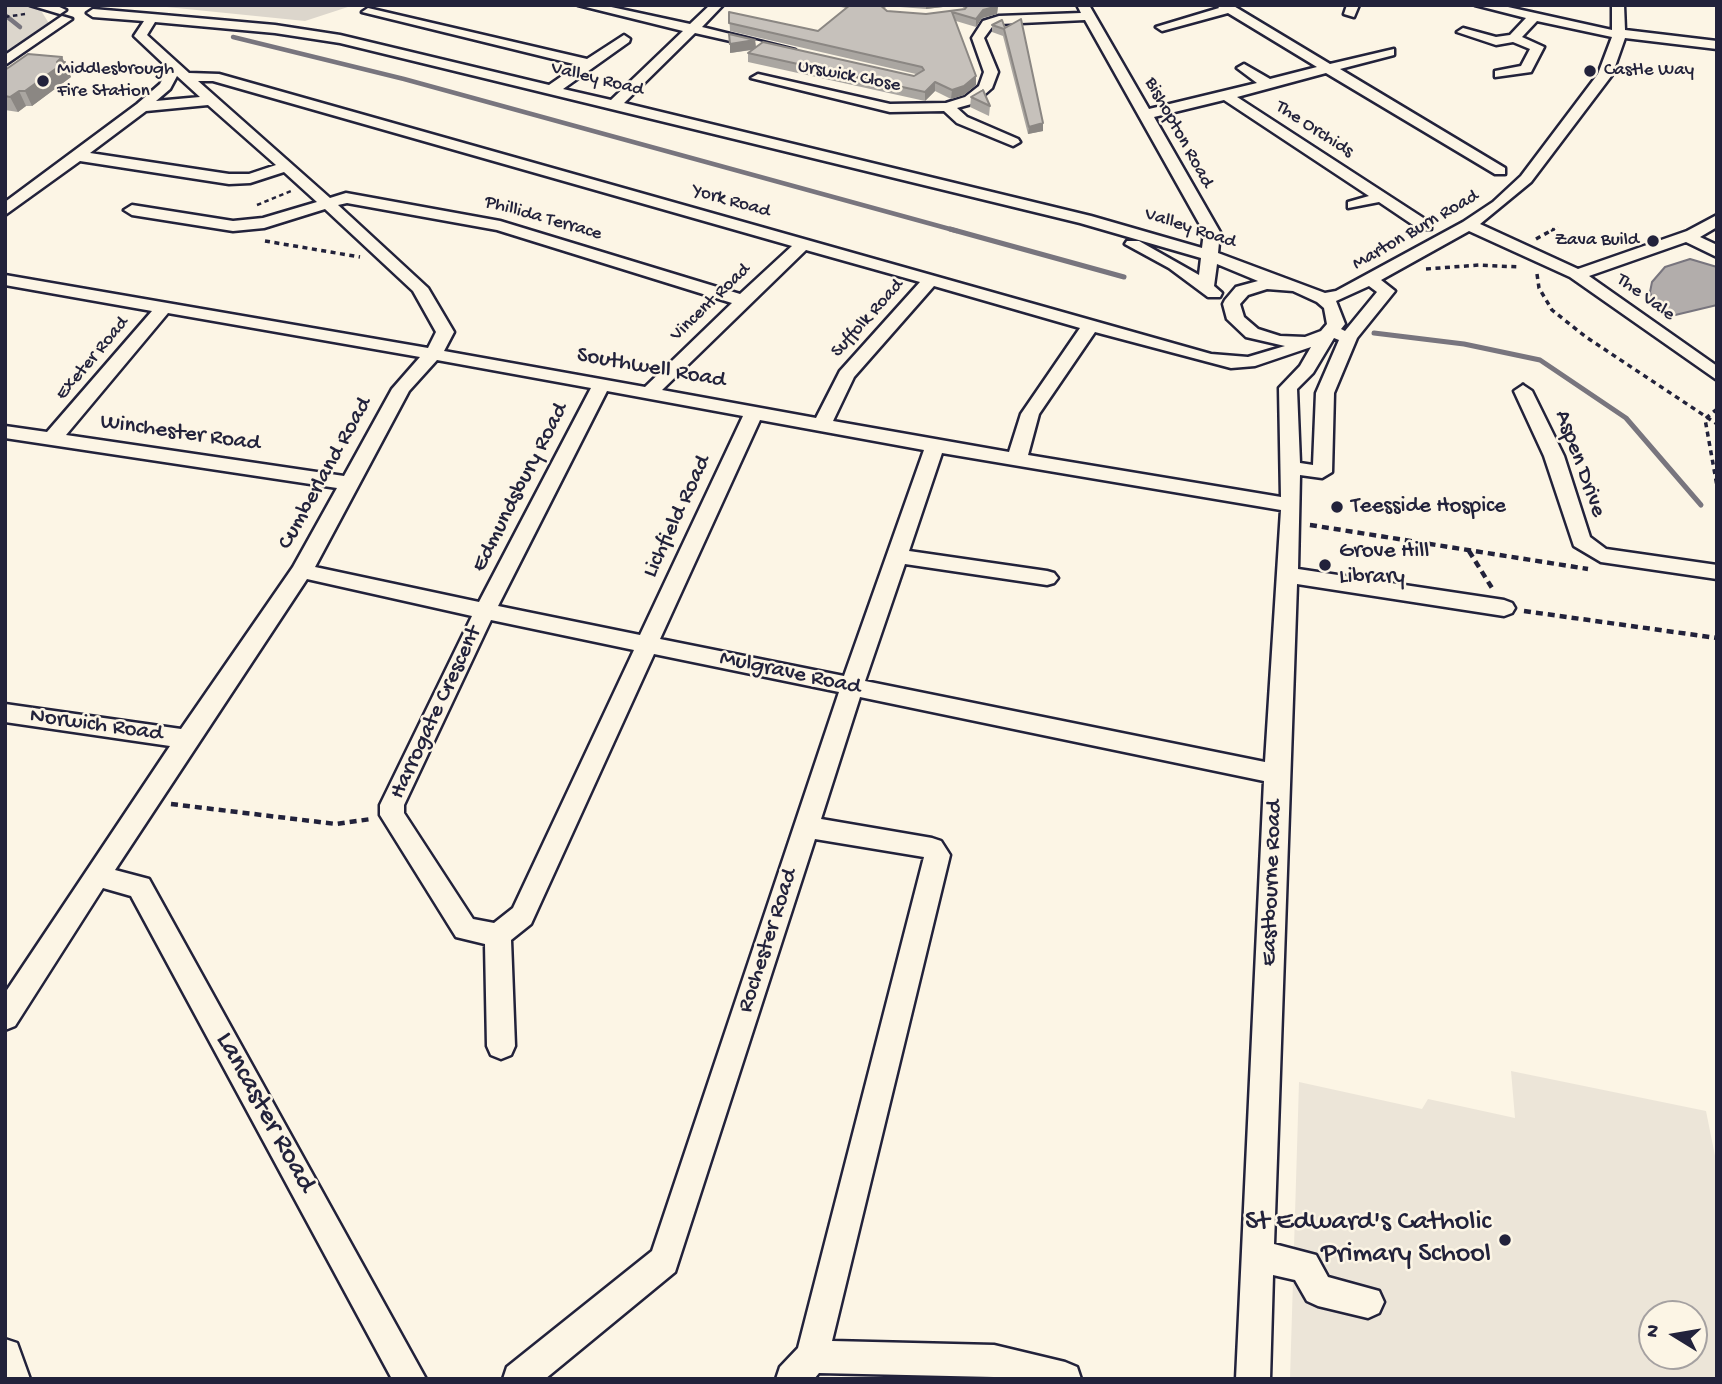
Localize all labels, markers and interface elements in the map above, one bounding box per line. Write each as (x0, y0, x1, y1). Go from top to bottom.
street label: Urswick Close (796, 56, 902, 98)
street label: Valley Road (548, 57, 646, 103)
place label: Middlesbrough Fire Station (57, 59, 174, 103)
place label: Castle Way (1604, 60, 1694, 82)
marker: Castle Way (1582, 63, 1598, 79)
marker: Middlesbrough Fire Station (35, 73, 51, 89)
street label: Bishopton Road (1138, 74, 1218, 192)
street label: The Orchids (1271, 96, 1357, 164)
street label: York Road (689, 180, 773, 224)
street label: Marton Burn Road (1349, 186, 1483, 276)
street label: Phillida Terrace (482, 191, 604, 247)
street label: Valley Road (1141, 204, 1239, 254)
place label: Zava Build (1555, 230, 1639, 252)
marker: Zava Build (1645, 233, 1661, 249)
street label: Vincent Road (666, 259, 756, 347)
street label: The Vale (1611, 269, 1679, 327)
street label: Suffolk Road (827, 275, 909, 363)
street label: Exeter Road (52, 313, 134, 405)
street label: Southwell Road (574, 342, 728, 396)
street label: Cumberland Road (273, 393, 379, 555)
street label: Edmundsbury Road (467, 399, 575, 577)
street label: Aspen Drive (1547, 407, 1611, 521)
street label: Winchester Road (98, 409, 262, 459)
street label: Lichfield Road (638, 451, 718, 583)
place label: Teesside Hospice (1351, 493, 1506, 521)
marker: Teesside Hospice (1329, 499, 1345, 515)
place label: Grove Hill Library (1339, 538, 1429, 592)
marker: Grove Hill Library (1317, 557, 1333, 573)
street label: Harrogate Crescent (385, 622, 489, 804)
street label: Mulgrave Road (717, 646, 863, 702)
street label: Norwich Road (28, 703, 164, 749)
street label: Eastbourne Road (1256, 799, 1290, 967)
street label: Rochester Road (733, 866, 805, 1016)
street label: Lancaster Road (206, 1027, 322, 1199)
place label: St Edward's Catholic Primary School (1245, 1207, 1491, 1273)
marker: St Edward's Catholic Primary School (1497, 1232, 1513, 1248)
north arrow (1638, 1300, 1708, 1370)
text: N (1641, 1323, 1666, 1340)

